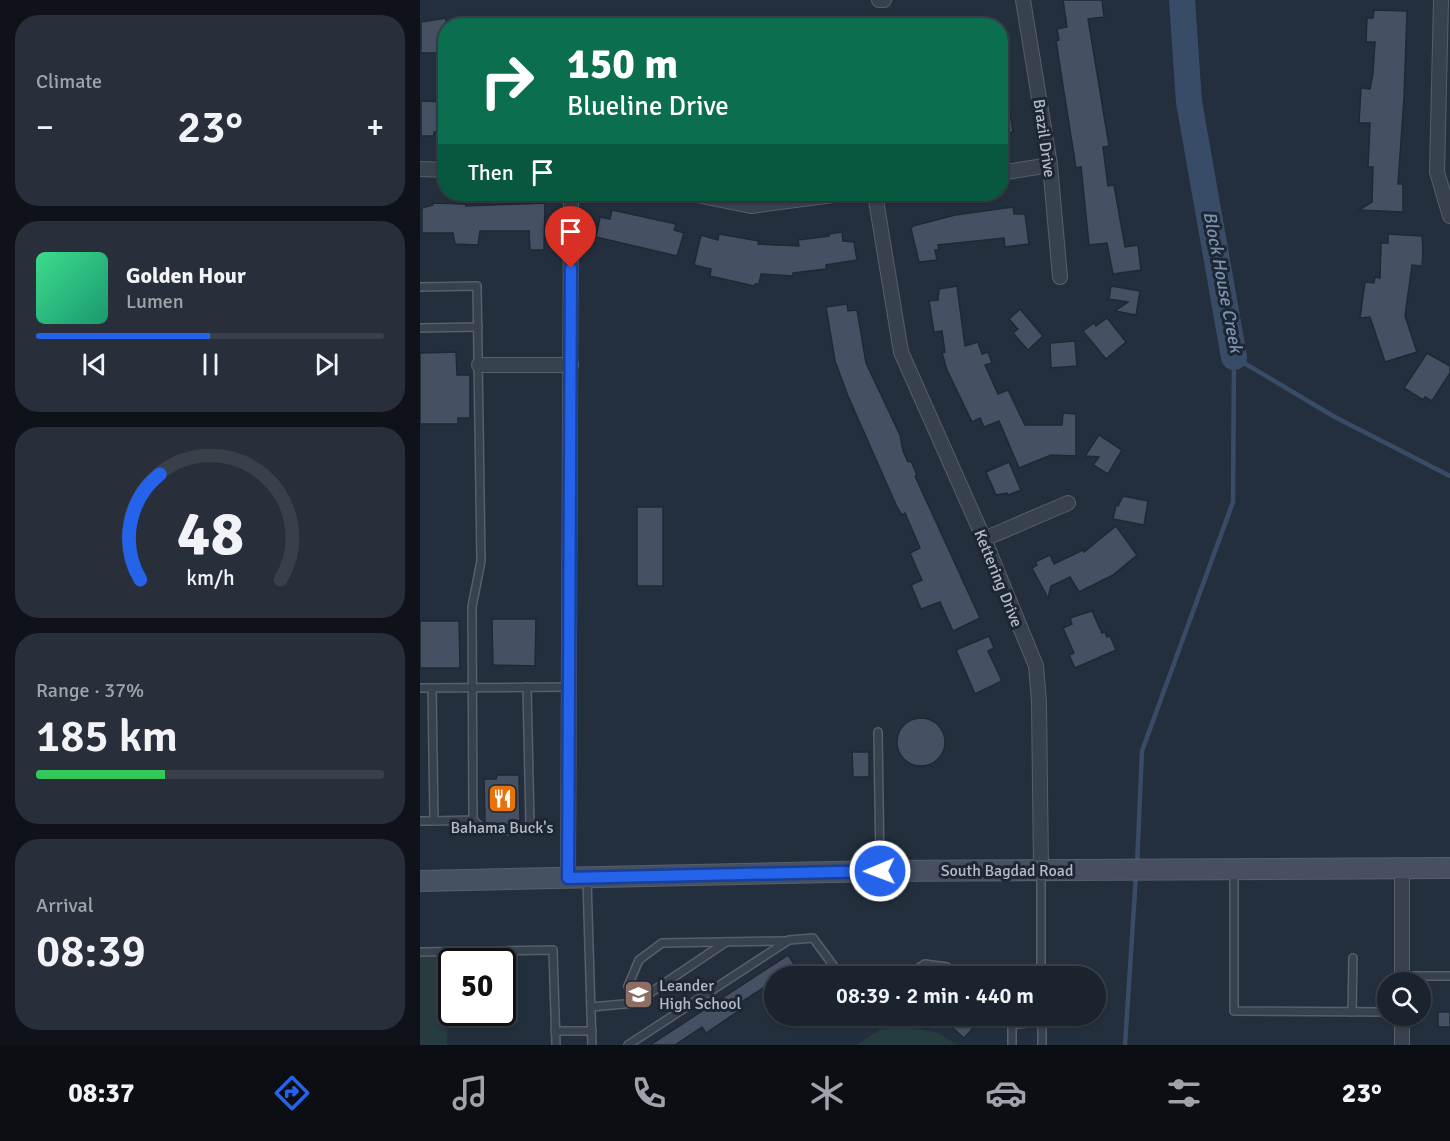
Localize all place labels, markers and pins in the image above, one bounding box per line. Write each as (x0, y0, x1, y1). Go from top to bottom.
pin (545, 206, 596, 268)
restaurant icon: Bahama Buck's (486, 783, 518, 815)
place label: Bahama Buck's (450, 818, 554, 838)
place label: Leander High School (659, 976, 742, 1014)
school or university icon: Leander High School (622, 978, 654, 1010)

